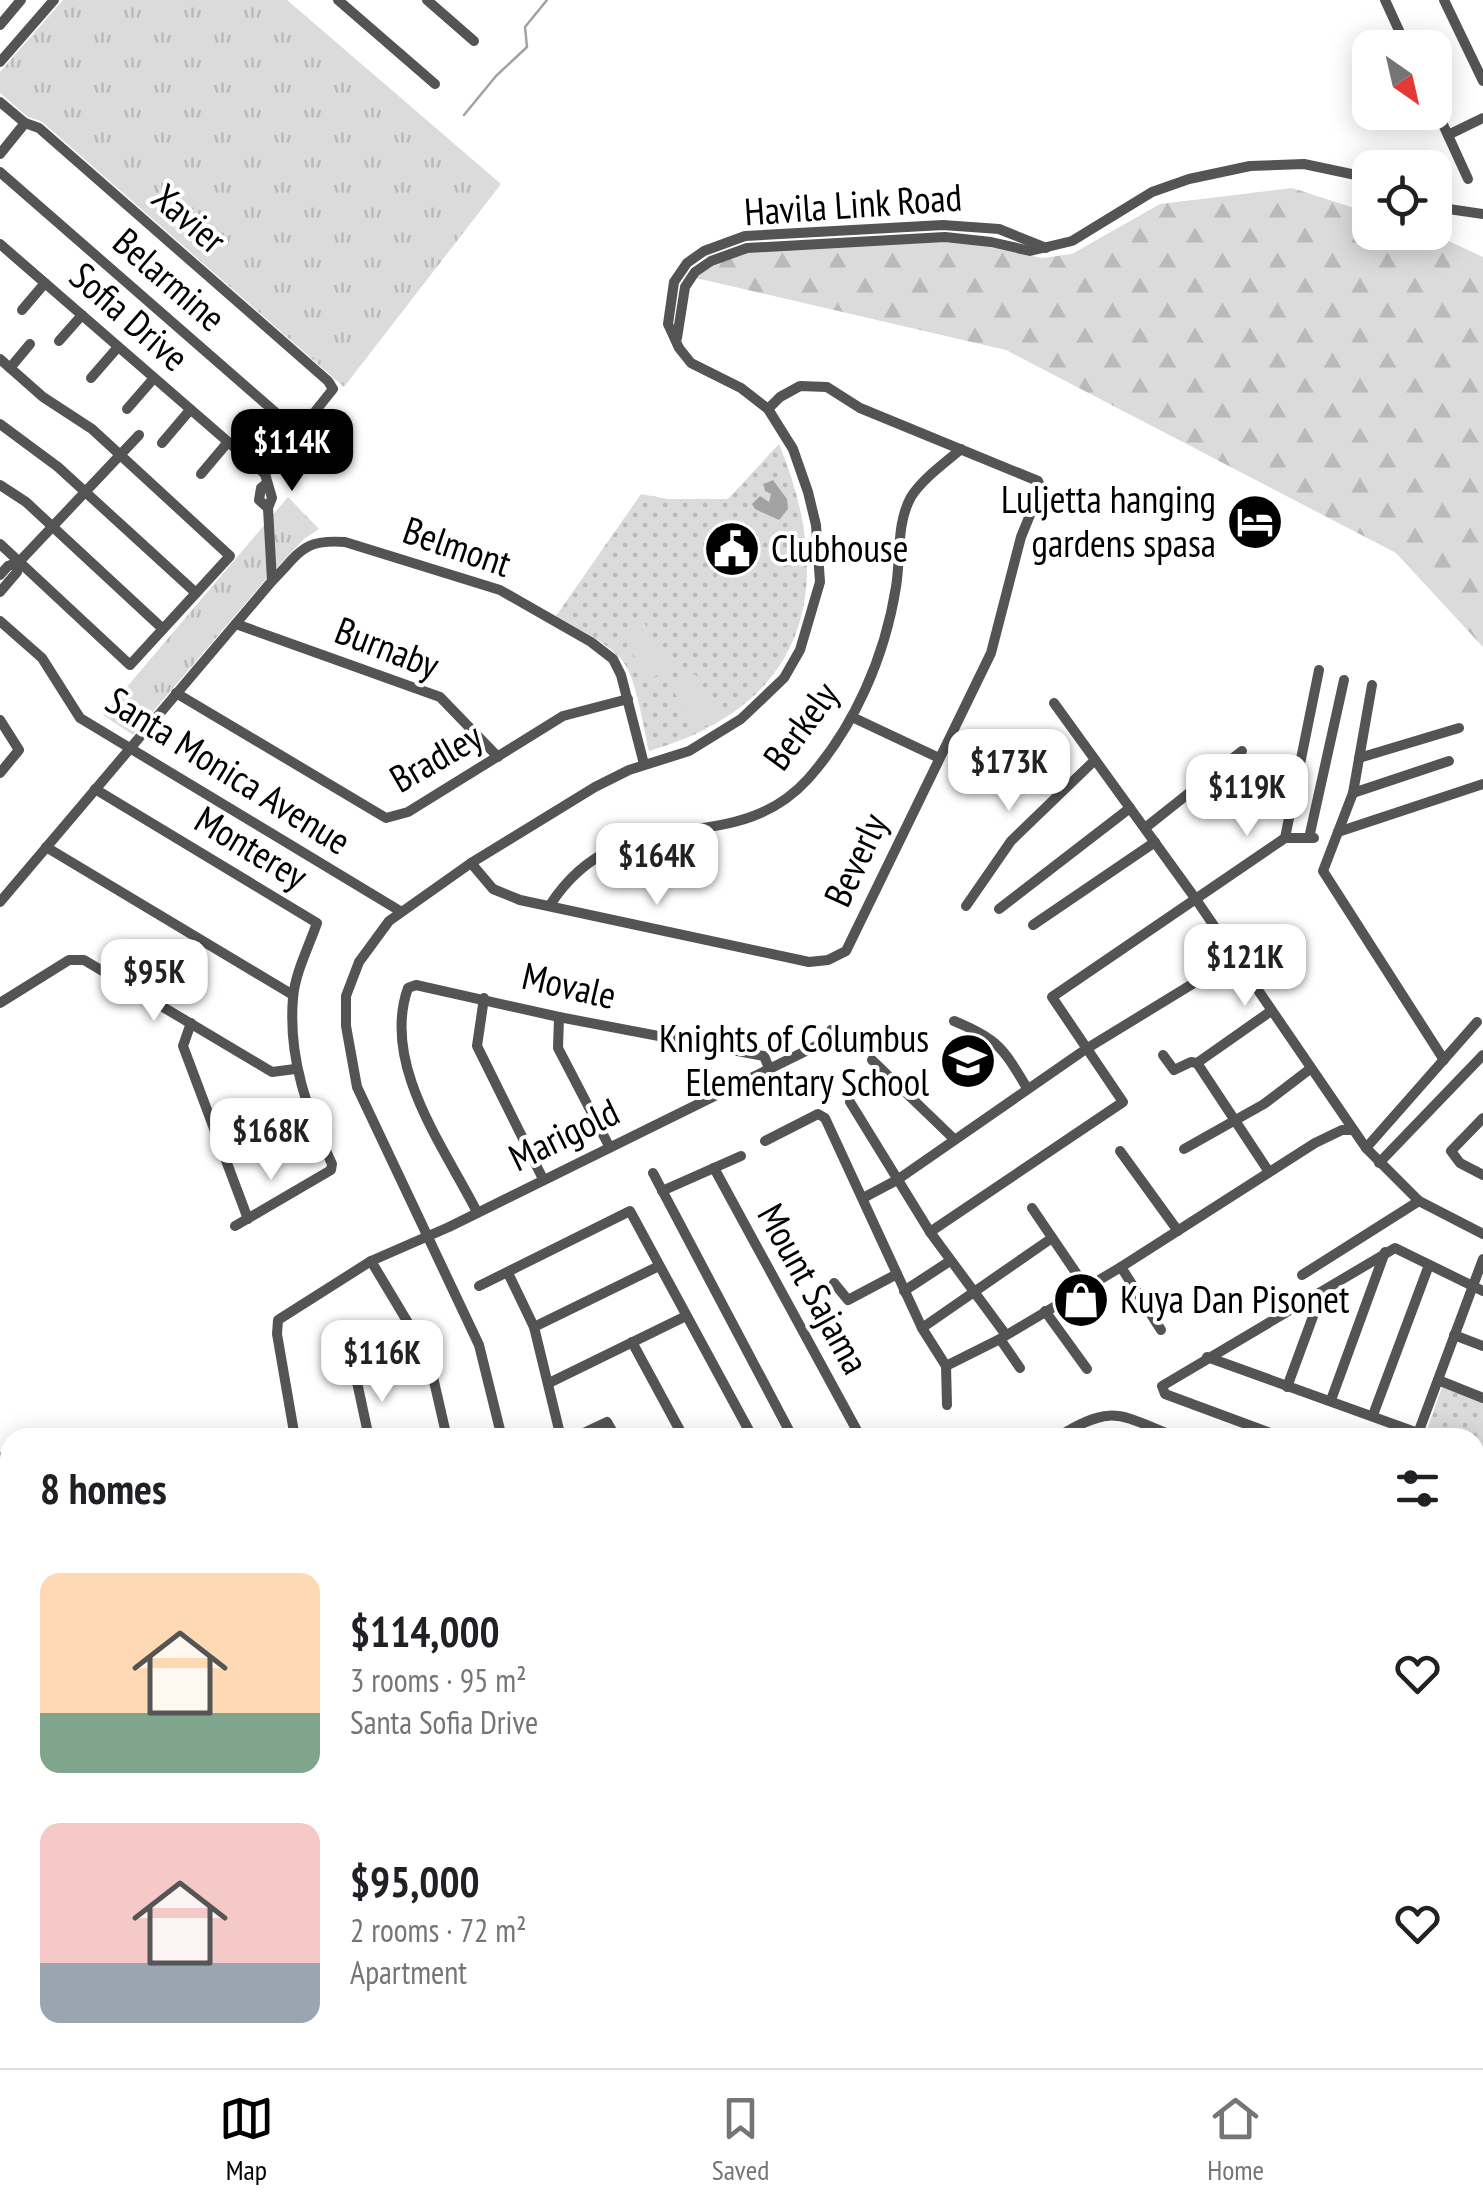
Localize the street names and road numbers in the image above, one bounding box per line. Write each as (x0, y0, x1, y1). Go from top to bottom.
street label: Havila Link Road (742, 171, 963, 236)
street label: Xavier (143, 172, 238, 264)
street label: Belarmine (104, 217, 236, 341)
street label: Sofia Drive (60, 251, 199, 381)
street label: Belmont (397, 504, 518, 587)
street label: Burnaby (329, 605, 447, 689)
street label: Berkely (751, 671, 849, 779)
street label: Santa Monica Avenue (97, 675, 360, 864)
street label: Bradley (380, 711, 491, 802)
street label: Monterey (186, 794, 318, 900)
street label: Beverly (812, 804, 898, 914)
street label: Movale (518, 950, 621, 1019)
street label: Marigold (500, 1086, 626, 1181)
street label: Mount Sajama (748, 1195, 881, 1382)

